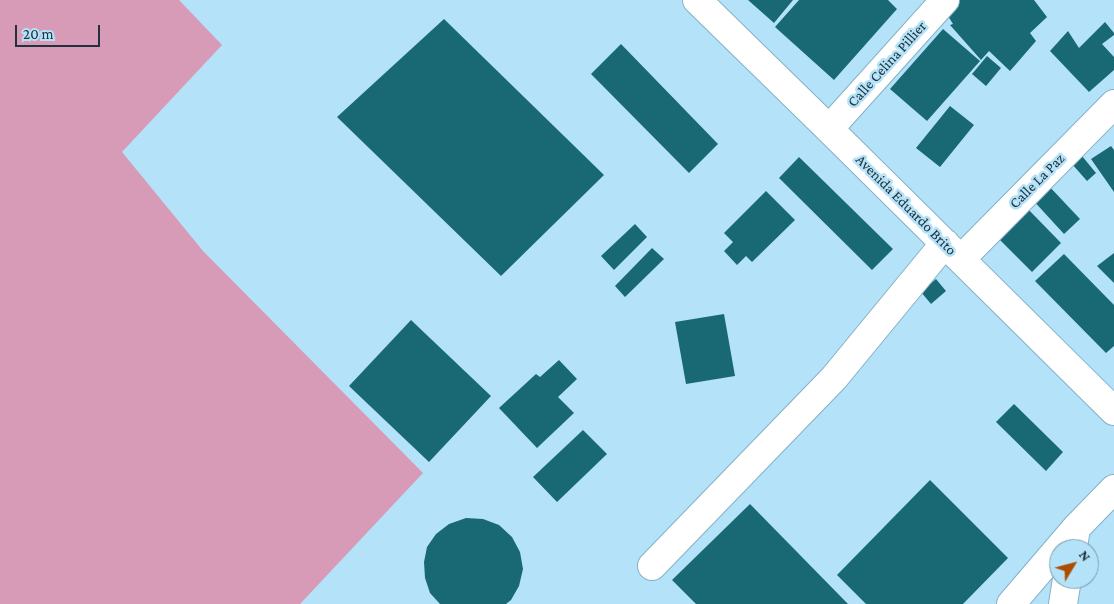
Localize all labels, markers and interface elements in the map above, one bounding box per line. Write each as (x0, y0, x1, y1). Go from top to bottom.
scale bar (18, 15, 102, 47)
street label: Calle Celina Pillier (844, 17, 930, 111)
text: 20 m (23, 26, 54, 42)
street label: Calle La Paz (1006, 150, 1068, 212)
street label: Avenida Eduardo Brito (852, 151, 960, 259)
north arrow (1049, 539, 1099, 589)
text: N (1076, 547, 1094, 564)

